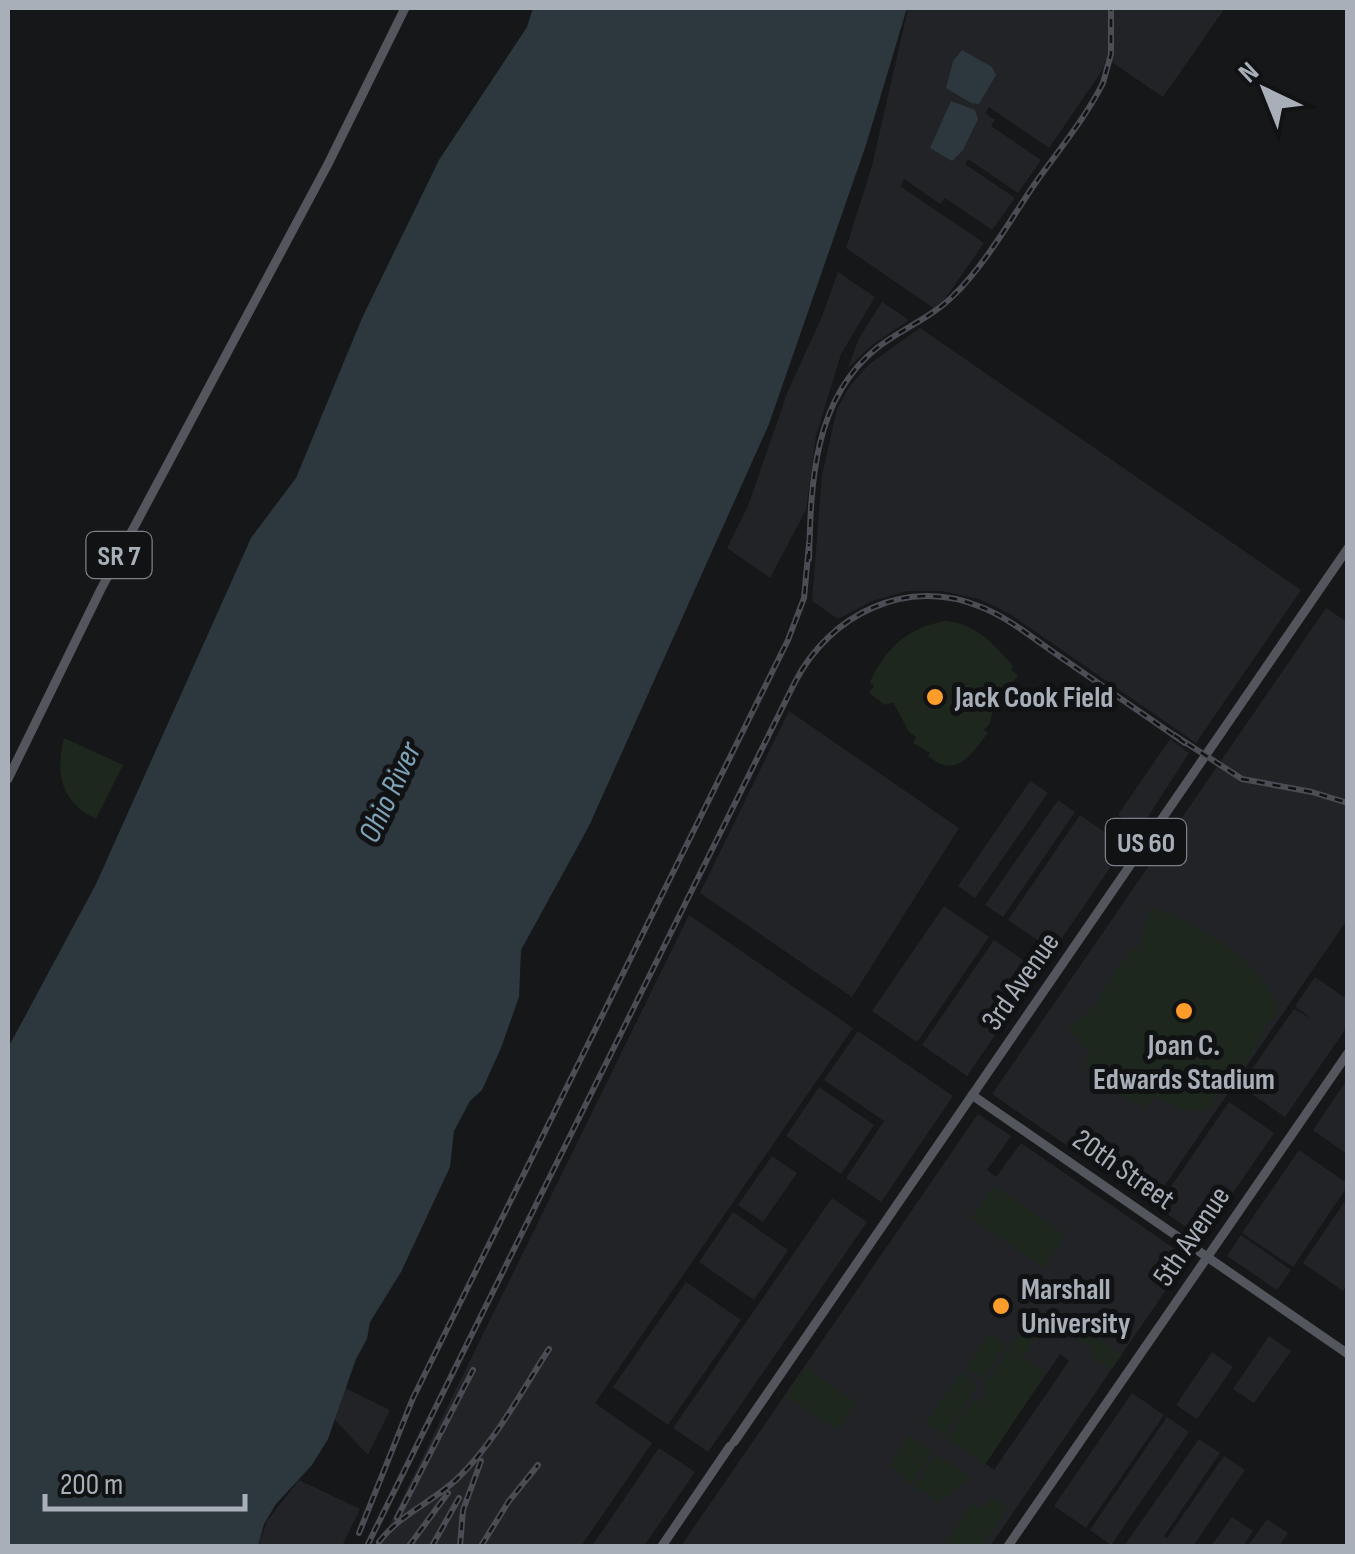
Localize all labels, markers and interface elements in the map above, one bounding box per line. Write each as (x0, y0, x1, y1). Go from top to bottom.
north arrow (1215, 40, 1315, 140)
text: N (1232, 56, 1266, 90)
road number: SR 7 (86, 532, 152, 578)
place label: Jack Cook Field (954, 680, 1113, 716)
marker: Jack Cook Field (924, 686, 946, 708)
water label: Ohio River (350, 735, 431, 849)
road number: US 60 (1106, 819, 1186, 865)
street label: 3rd Avenue (974, 926, 1067, 1038)
marker: Joan C. Edwards Stadium (1173, 1000, 1195, 1022)
place label: Joan C. Edwards Stadium (1093, 1028, 1275, 1098)
street label: 20th Street (1066, 1122, 1181, 1218)
street label: 5th Avenue (1146, 1180, 1238, 1293)
place label: Marshall University (1021, 1272, 1131, 1342)
marker: Marshall University (990, 1295, 1012, 1317)
scale bar (45, 1449, 245, 1511)
text: 200 m (60, 1467, 123, 1503)

